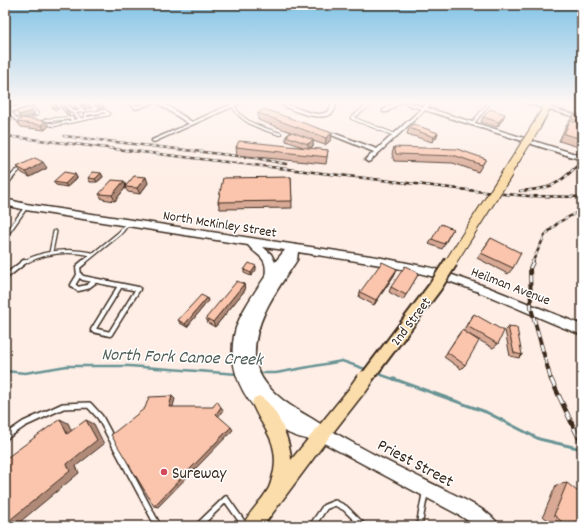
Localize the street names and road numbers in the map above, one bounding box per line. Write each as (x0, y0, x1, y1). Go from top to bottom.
street label: North McKinley Street (161, 206, 278, 244)
street label: Heilman Avenue (468, 263, 553, 311)
street label: 2nd Street (387, 294, 437, 351)
street label: Priest Street (372, 435, 457, 495)

